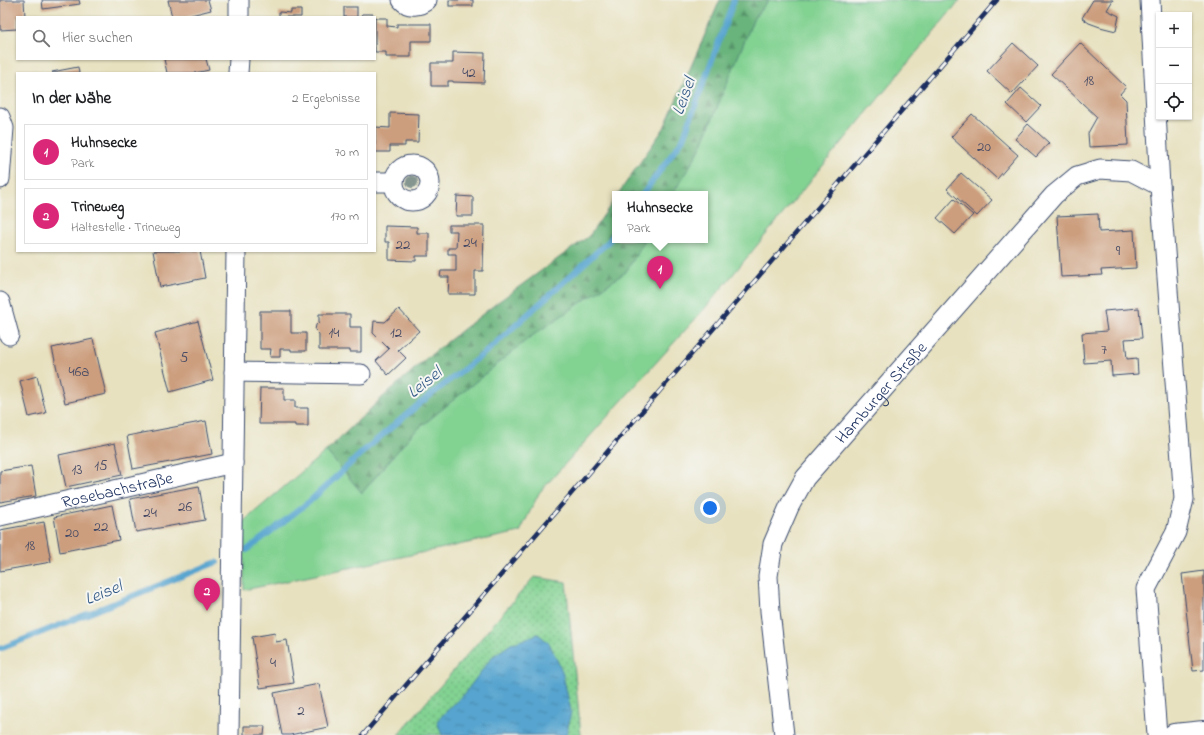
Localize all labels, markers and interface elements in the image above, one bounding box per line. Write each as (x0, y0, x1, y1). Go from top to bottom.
map controls (1156, 12, 1192, 120)
button: + (1156, 12, 1192, 48)
search box (16, 16, 376, 60)
icon: search (30, 27, 52, 49)
text: Hier suchen (62, 27, 133, 49)
button: − (1156, 48, 1192, 84)
house number: 42 (462, 62, 476, 84)
house number: 18 (1084, 70, 1095, 92)
water label: Leisel (666, 72, 704, 119)
button: locate (1156, 84, 1192, 120)
text: In der Nähe (32, 86, 111, 111)
text: 2 Ergebnisse (292, 89, 360, 108)
text: Huhnsecke (71, 132, 137, 154)
house number: 20 (977, 136, 991, 158)
text: 1 (44, 143, 48, 162)
text: 70 m (335, 143, 359, 162)
text: Park (71, 154, 95, 173)
popup (612, 191, 708, 243)
text: Trineweg (71, 196, 124, 218)
text: Huhnsecke (627, 197, 693, 219)
text: 2 (43, 207, 49, 226)
text: 170 m (331, 207, 359, 226)
text: Haltestelle · Trineweg (71, 218, 180, 237)
text: Park (627, 219, 650, 238)
house number: 24 (463, 232, 477, 254)
house number: 22 (396, 234, 411, 256)
house number: 9 (1116, 240, 1121, 262)
pin: 1 (647, 256, 673, 289)
house number: 14 (329, 322, 339, 344)
house number: 12 (390, 322, 403, 344)
street label: Hamburger Straße (830, 336, 934, 450)
house number: 7 (1101, 339, 1107, 361)
house number: 5 (180, 347, 189, 369)
water label: Leisel (402, 360, 450, 406)
house number: 46a (69, 361, 89, 383)
house number: 15 (94, 455, 108, 477)
house number: 13 (72, 459, 82, 481)
street label: Rosebachstraße (59, 466, 176, 516)
house number: 26 (178, 496, 192, 518)
your location (700, 498, 720, 518)
house number: 24 (143, 502, 157, 524)
house number: 22 (94, 516, 109, 538)
house number: 20 (65, 522, 79, 544)
house number: 18 (25, 535, 36, 557)
water label: Leisel (81, 574, 128, 613)
pin: 2 (194, 578, 220, 611)
house number: 4 (270, 652, 276, 674)
house number: 2 (297, 700, 305, 722)

